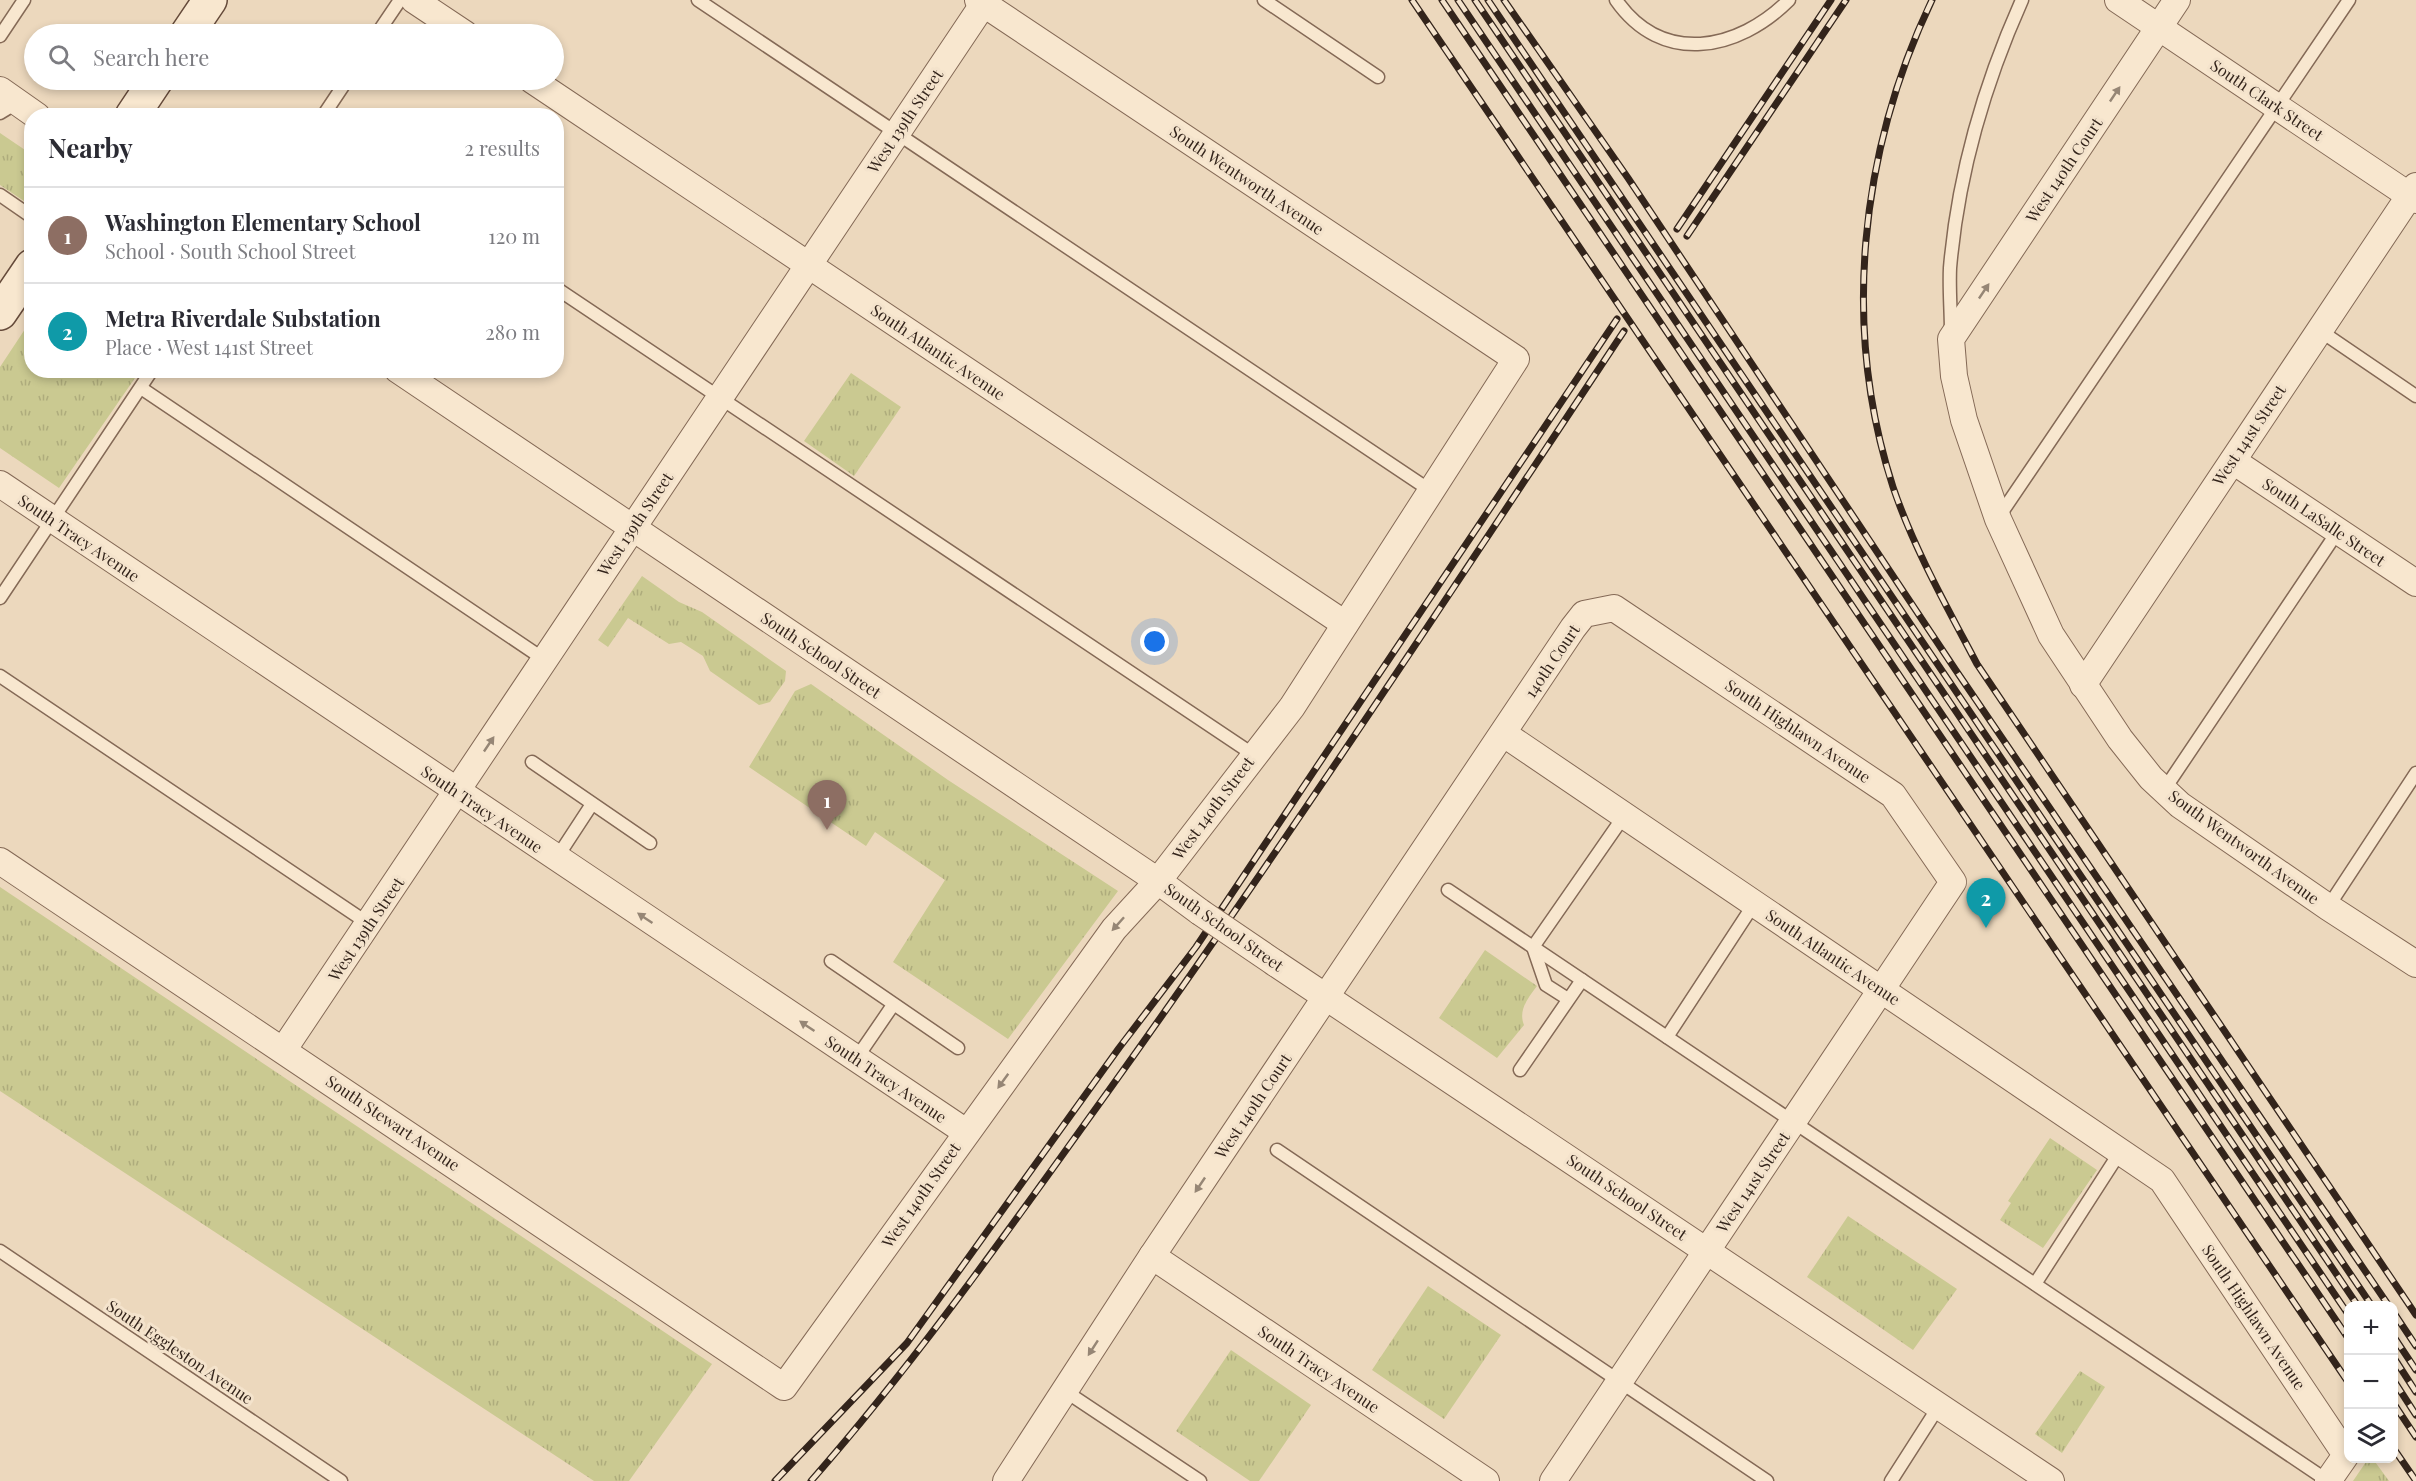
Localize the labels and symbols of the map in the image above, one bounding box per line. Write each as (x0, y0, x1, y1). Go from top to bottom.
street label: South Clark Street (2207, 54, 2328, 145)
street label: West 139th Street (861, 64, 947, 178)
one-way arrow (2109, 86, 2121, 102)
street label: West 140th Court (2020, 113, 2107, 227)
street label: South Wentworth Avenue (1166, 120, 1328, 239)
one-way arrow (1978, 283, 1989, 299)
street label: South Atlantic Avenue (867, 299, 1009, 404)
street label: West 141st Street (2207, 380, 2290, 490)
street label: West 139th Street (591, 467, 677, 581)
street label: South LaSalle Street (2259, 473, 2390, 571)
street label: South Tracy Avenue (15, 489, 144, 586)
street label: South School Street (757, 607, 886, 703)
street label: 140th Court (1519, 620, 1584, 702)
your location (1140, 627, 1169, 656)
street label: South Highlawn Avenue (1722, 674, 1875, 787)
one-way arrow (484, 736, 495, 753)
street label: West 140th Street (1166, 752, 1258, 864)
street label: South Tracy Avenue (418, 760, 547, 857)
pin: 1 (808, 780, 846, 830)
street label: South Wentworth Avenue (2165, 785, 2324, 908)
street label: West 139th Street (322, 872, 408, 986)
street label: South School Street (1161, 878, 1288, 976)
pin: 2 (1966, 878, 2006, 928)
street label: South Atlantic Avenue (1762, 904, 1904, 1009)
one-way arrow (637, 912, 653, 924)
one-way arrow (1112, 916, 1125, 931)
one-way arrow (799, 1021, 815, 1032)
street label: South Tracy Avenue (822, 1030, 951, 1127)
street label: West 140th Court (1209, 1049, 1296, 1163)
street label: South Stewart Avenue (322, 1070, 464, 1175)
one-way arrow (997, 1073, 1009, 1089)
street label: West 141st Street (1711, 1127, 1794, 1237)
street label: West 140th Street (876, 1138, 965, 1252)
street label: South School Street (1563, 1149, 1692, 1245)
one-way arrow (1195, 1177, 1206, 1193)
street label: South Highlawn Avenue (2198, 1240, 2311, 1393)
street label: South Eggleston Avenue (103, 1295, 258, 1408)
street label: South Tracy Avenue (1255, 1320, 1384, 1417)
one-way arrow (1087, 1340, 1098, 1356)

